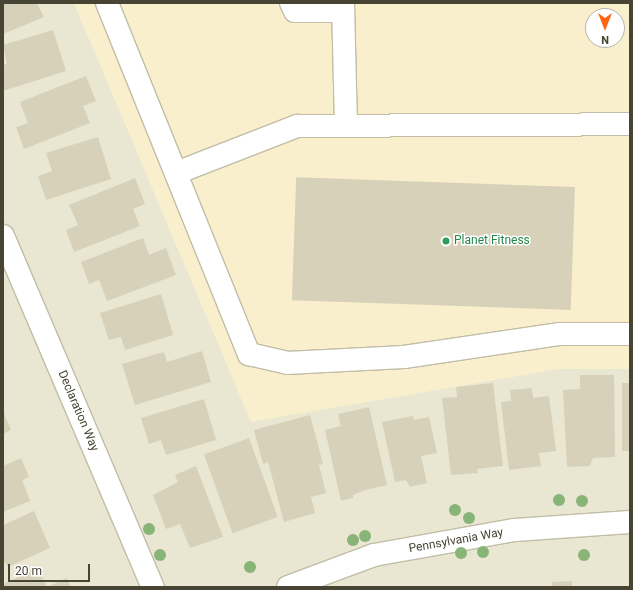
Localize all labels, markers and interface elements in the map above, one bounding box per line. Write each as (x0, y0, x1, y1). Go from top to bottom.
north arrow (585, 8, 625, 48)
text: N (601, 33, 609, 46)
place label: Planet Fitness (454, 234, 530, 248)
marker: Planet Fitness (441, 236, 451, 246)
street label: Declaration Way (55, 369, 101, 453)
street label: Pennsylvania Way (408, 526, 504, 556)
scale bar (10, 556, 92, 582)
text: 20 m (15, 564, 42, 578)

